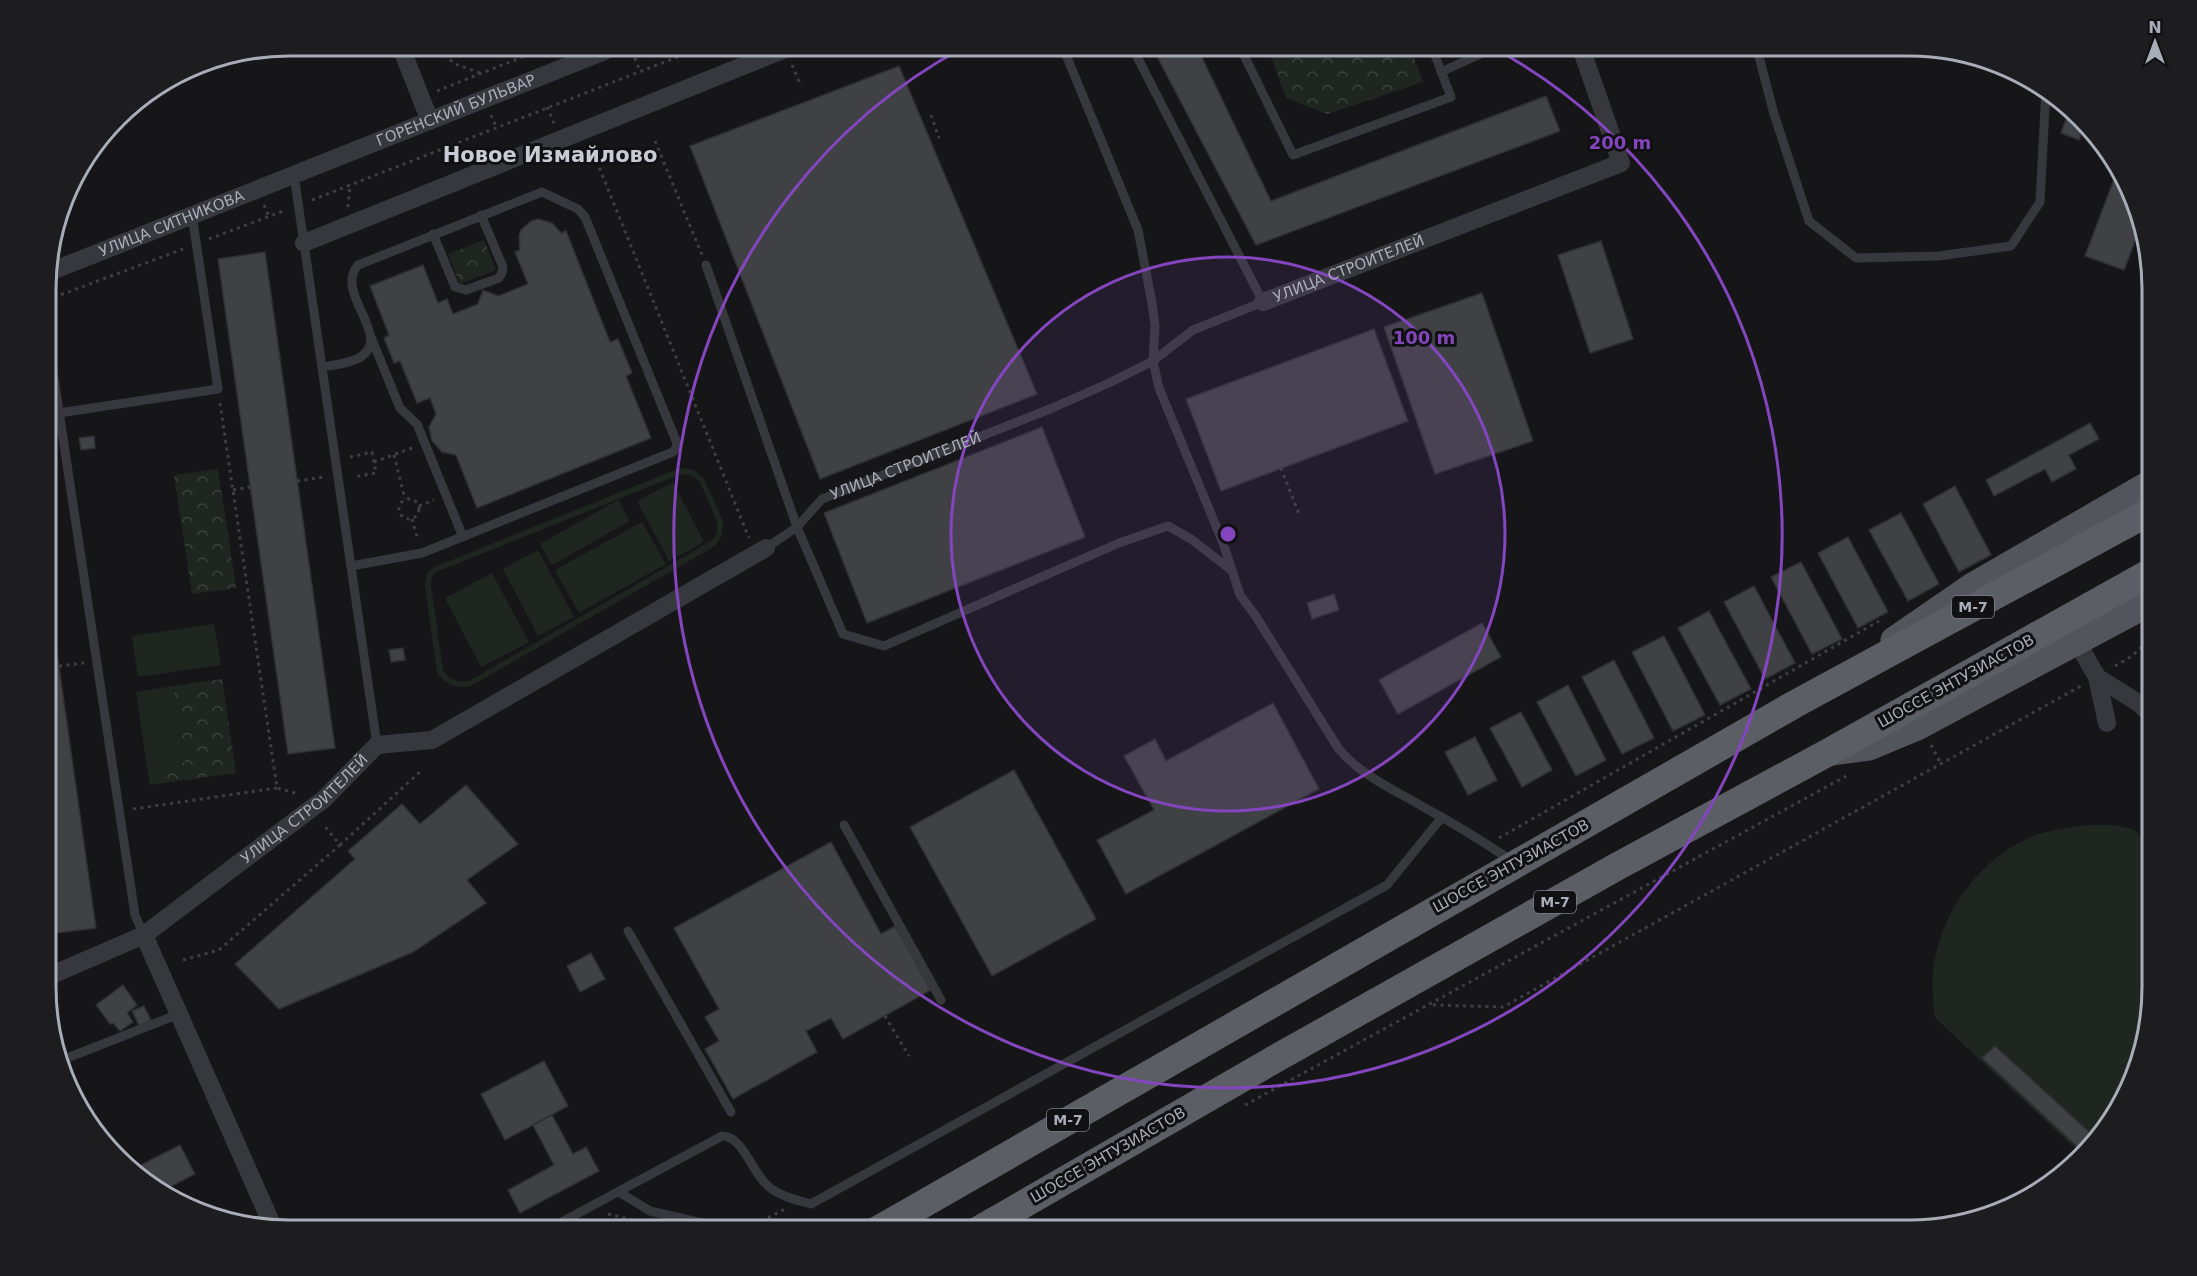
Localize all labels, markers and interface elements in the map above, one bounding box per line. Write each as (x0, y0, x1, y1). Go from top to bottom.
north arrow (2125, 12, 2185, 72)
text: N (2148, 18, 2162, 37)
street label: ГОРЕНСКИЙ БУЛЬВАР (374, 71, 538, 150)
text: 200 m (1589, 132, 1651, 153)
district label: Новое Измайлово (443, 143, 657, 167)
street label: УЛИЦА СИТНИКОВА (96, 186, 247, 260)
street label: УЛИЦА СТРОИТЕЛЕЙ (1271, 230, 1427, 306)
text: 100 m (1393, 327, 1455, 348)
street label: УЛИЦА СТРОИТЕЛЕЙ (828, 427, 984, 504)
centre of rings (1218, 524, 1238, 544)
road number: М-7 (1952, 596, 1994, 618)
street label: ШОССЕ ЭНТУЗИАСТОВ (1875, 630, 2037, 732)
street label: УЛИЦА СТРОИТЕЛЕЙ (237, 750, 372, 867)
street label: ШОССЕ ЭНТУЗИАСТОВ (1430, 815, 1592, 917)
road number: М-7 (1534, 891, 1576, 913)
street label: ШОССЕ ЭНТУЗИАСТОВ (1027, 1103, 1189, 1207)
road number: М-7 (1047, 1109, 1089, 1131)

